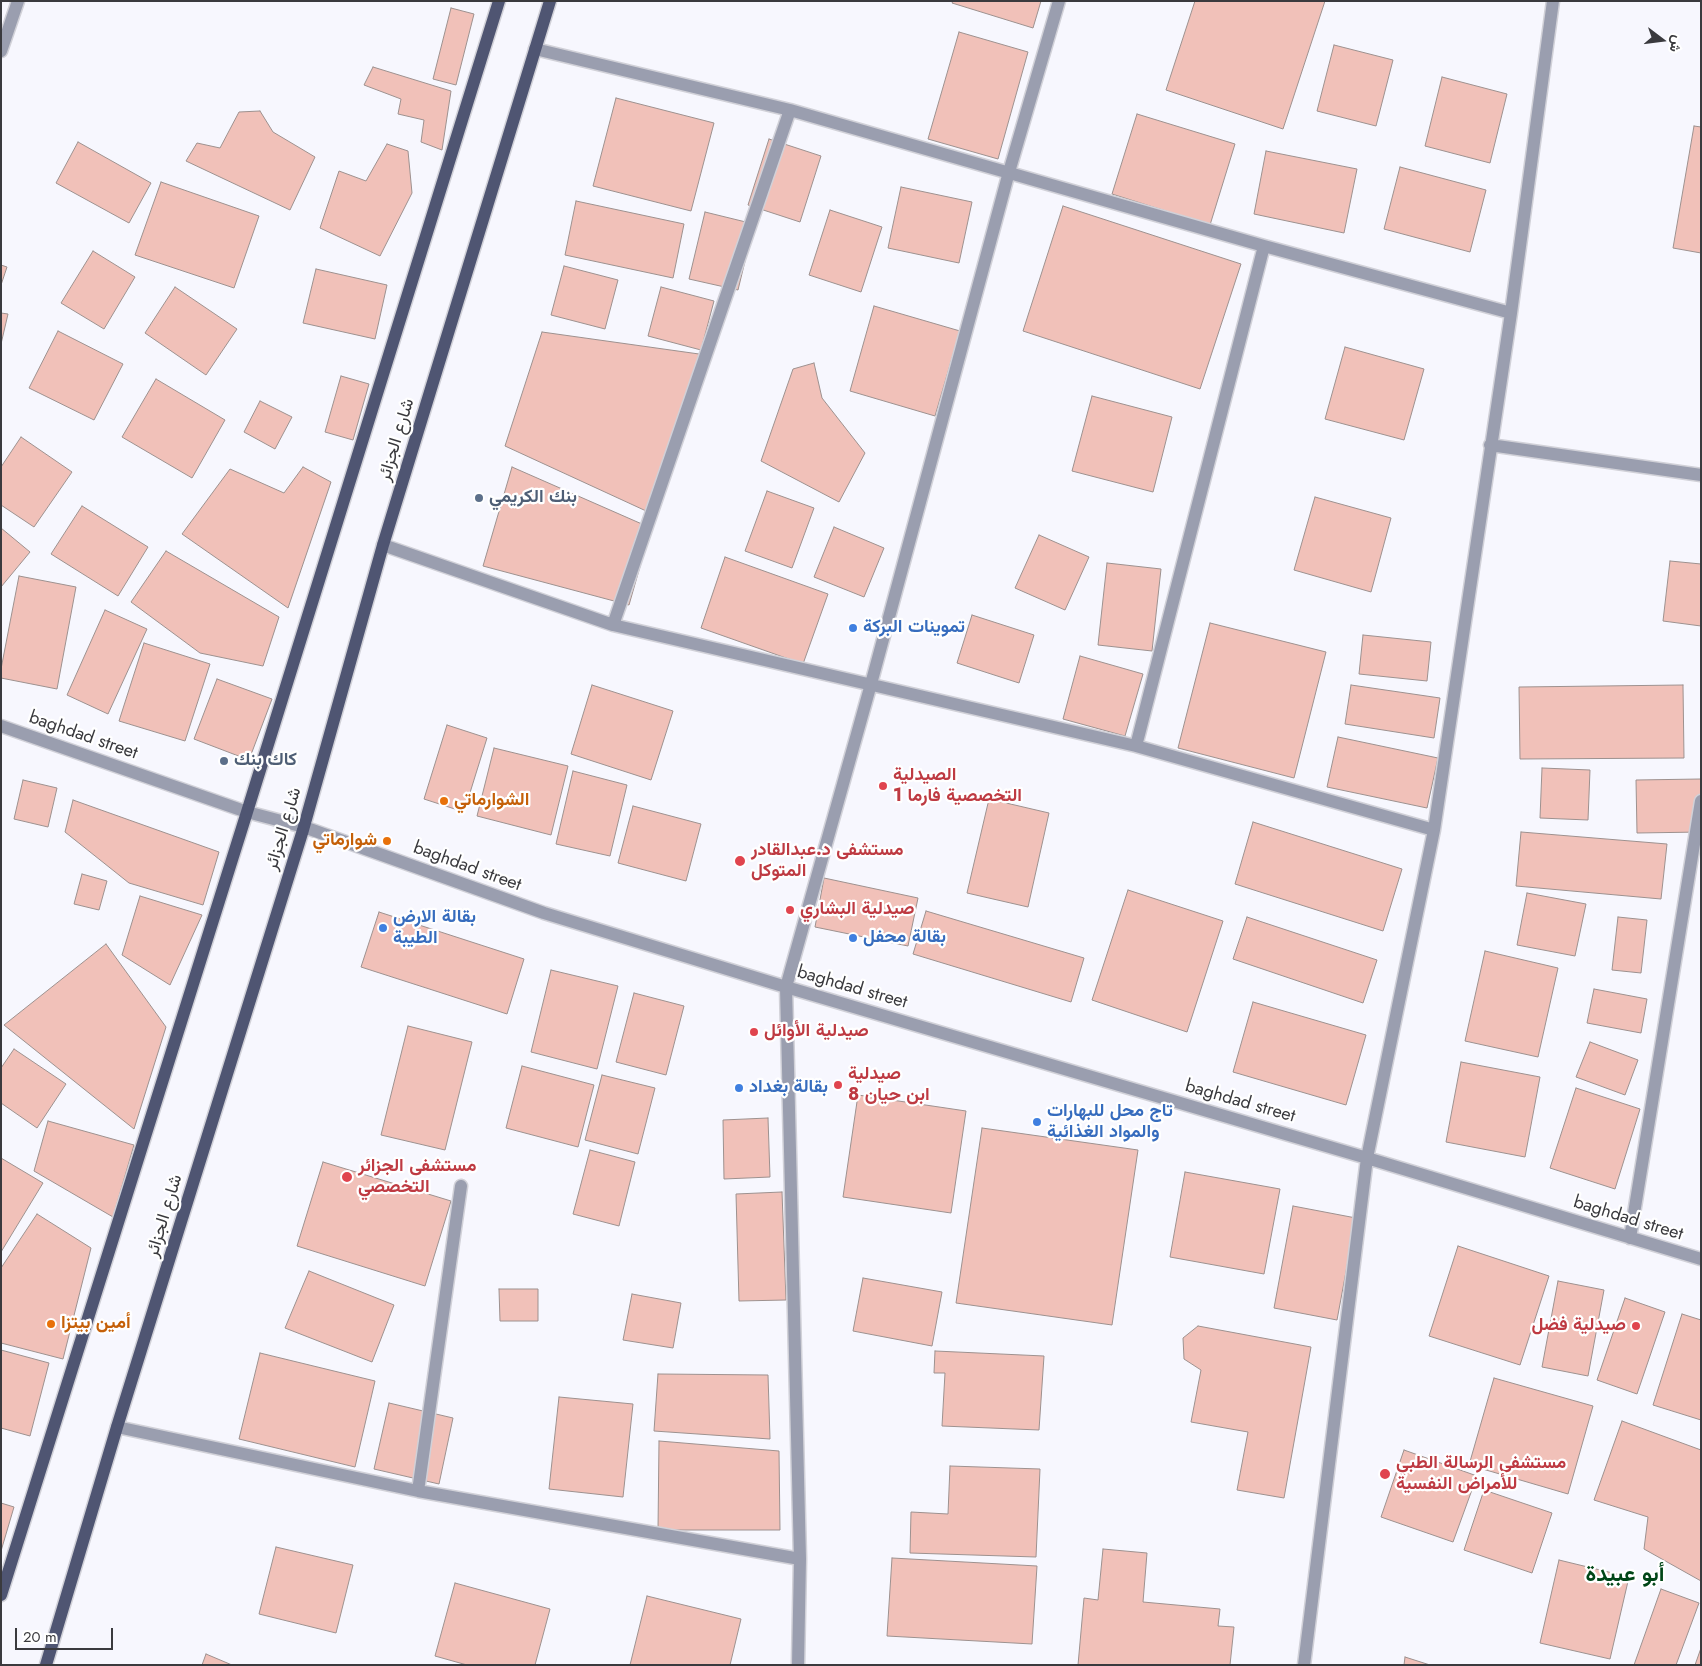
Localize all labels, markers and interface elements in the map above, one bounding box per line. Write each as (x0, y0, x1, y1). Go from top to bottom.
north arrow (1637, 15, 1687, 65)
text: ش (1665, 33, 1688, 55)
street label: شارع الجزائر (374, 396, 420, 484)
place label: بنك الكريمي (489, 487, 577, 509)
marker: بنك الكريمي (473, 492, 485, 504)
place label: تموينات البركة (863, 617, 965, 639)
marker: تموينات البركة (847, 622, 859, 634)
street label: baghdad street (26, 707, 140, 765)
place label: كاك بنك (234, 750, 297, 772)
marker: كاك بنك (218, 755, 230, 767)
place label: الصيدلية التخصصية فارما 1 (893, 765, 1022, 808)
marker: الصيدلية التخصصية فارما 1 (877, 780, 889, 792)
street label: شارع الجزائر (261, 785, 307, 873)
place label: الشوارماتي (454, 790, 529, 812)
marker: الشوارماتي (438, 795, 450, 807)
place label: شوارماتي (312, 830, 377, 852)
marker: شوارماتي (381, 835, 393, 847)
street label: baghdad street (410, 837, 524, 897)
place label: مستشفى د.عبدالقادر المتوكل (751, 840, 904, 882)
marker: مستشفى د.عبدالقادر المتوكل (733, 854, 747, 868)
place label: صيدلية البشاري (800, 899, 914, 921)
marker: صيدلية البشاري (784, 904, 796, 916)
place label: بقالة الارض الطيبة (393, 907, 476, 950)
marker: بقالة الارض الطيبة (377, 922, 389, 934)
place label: بقالة محفل (863, 927, 946, 949)
marker: بقالة محفل (847, 932, 859, 944)
street label: baghdad street (794, 962, 910, 1014)
place label: صيدلية الأوائل (764, 1021, 869, 1043)
marker: صيدلية الأوائل (748, 1026, 760, 1038)
place label: صيدلية ابن حيان 8 (848, 1064, 930, 1106)
street label: baghdad street (1182, 1076, 1298, 1128)
place label: بقالة بغداد (749, 1077, 828, 1099)
marker: صيدلية ابن حيان 8 (832, 1079, 844, 1091)
marker: بقالة بغداد (733, 1082, 745, 1094)
place label: تاج محل للبهارات والمواد الغذائية (1047, 1101, 1173, 1144)
marker: تاج محل للبهارات والمواد الغذائية (1031, 1116, 1043, 1128)
place label: مستشفى الجزائر التخصصي (358, 1156, 477, 1198)
marker: مستشفى الجزائر التخصصي (340, 1170, 354, 1184)
street label: شارع الجزائر (142, 1172, 188, 1260)
street label: baghdad street (1571, 1192, 1685, 1246)
place label: أمين بيتزا (61, 1313, 131, 1335)
place label: صيدلية فضل (1531, 1315, 1626, 1337)
marker: أمين بيتزا (45, 1318, 57, 1330)
marker: صيدلية فضل (1630, 1320, 1642, 1332)
place label: مستشفى الرسالة الطبي للأمراض النفسية (1396, 1453, 1566, 1496)
marker: مستشفى الرسالة الطبي للأمراض النفسية (1378, 1467, 1392, 1481)
district label: أبو عبيدة (1586, 1563, 1664, 1589)
scale bar (18, 1618, 115, 1650)
text: 20 m (23, 1626, 57, 1648)

